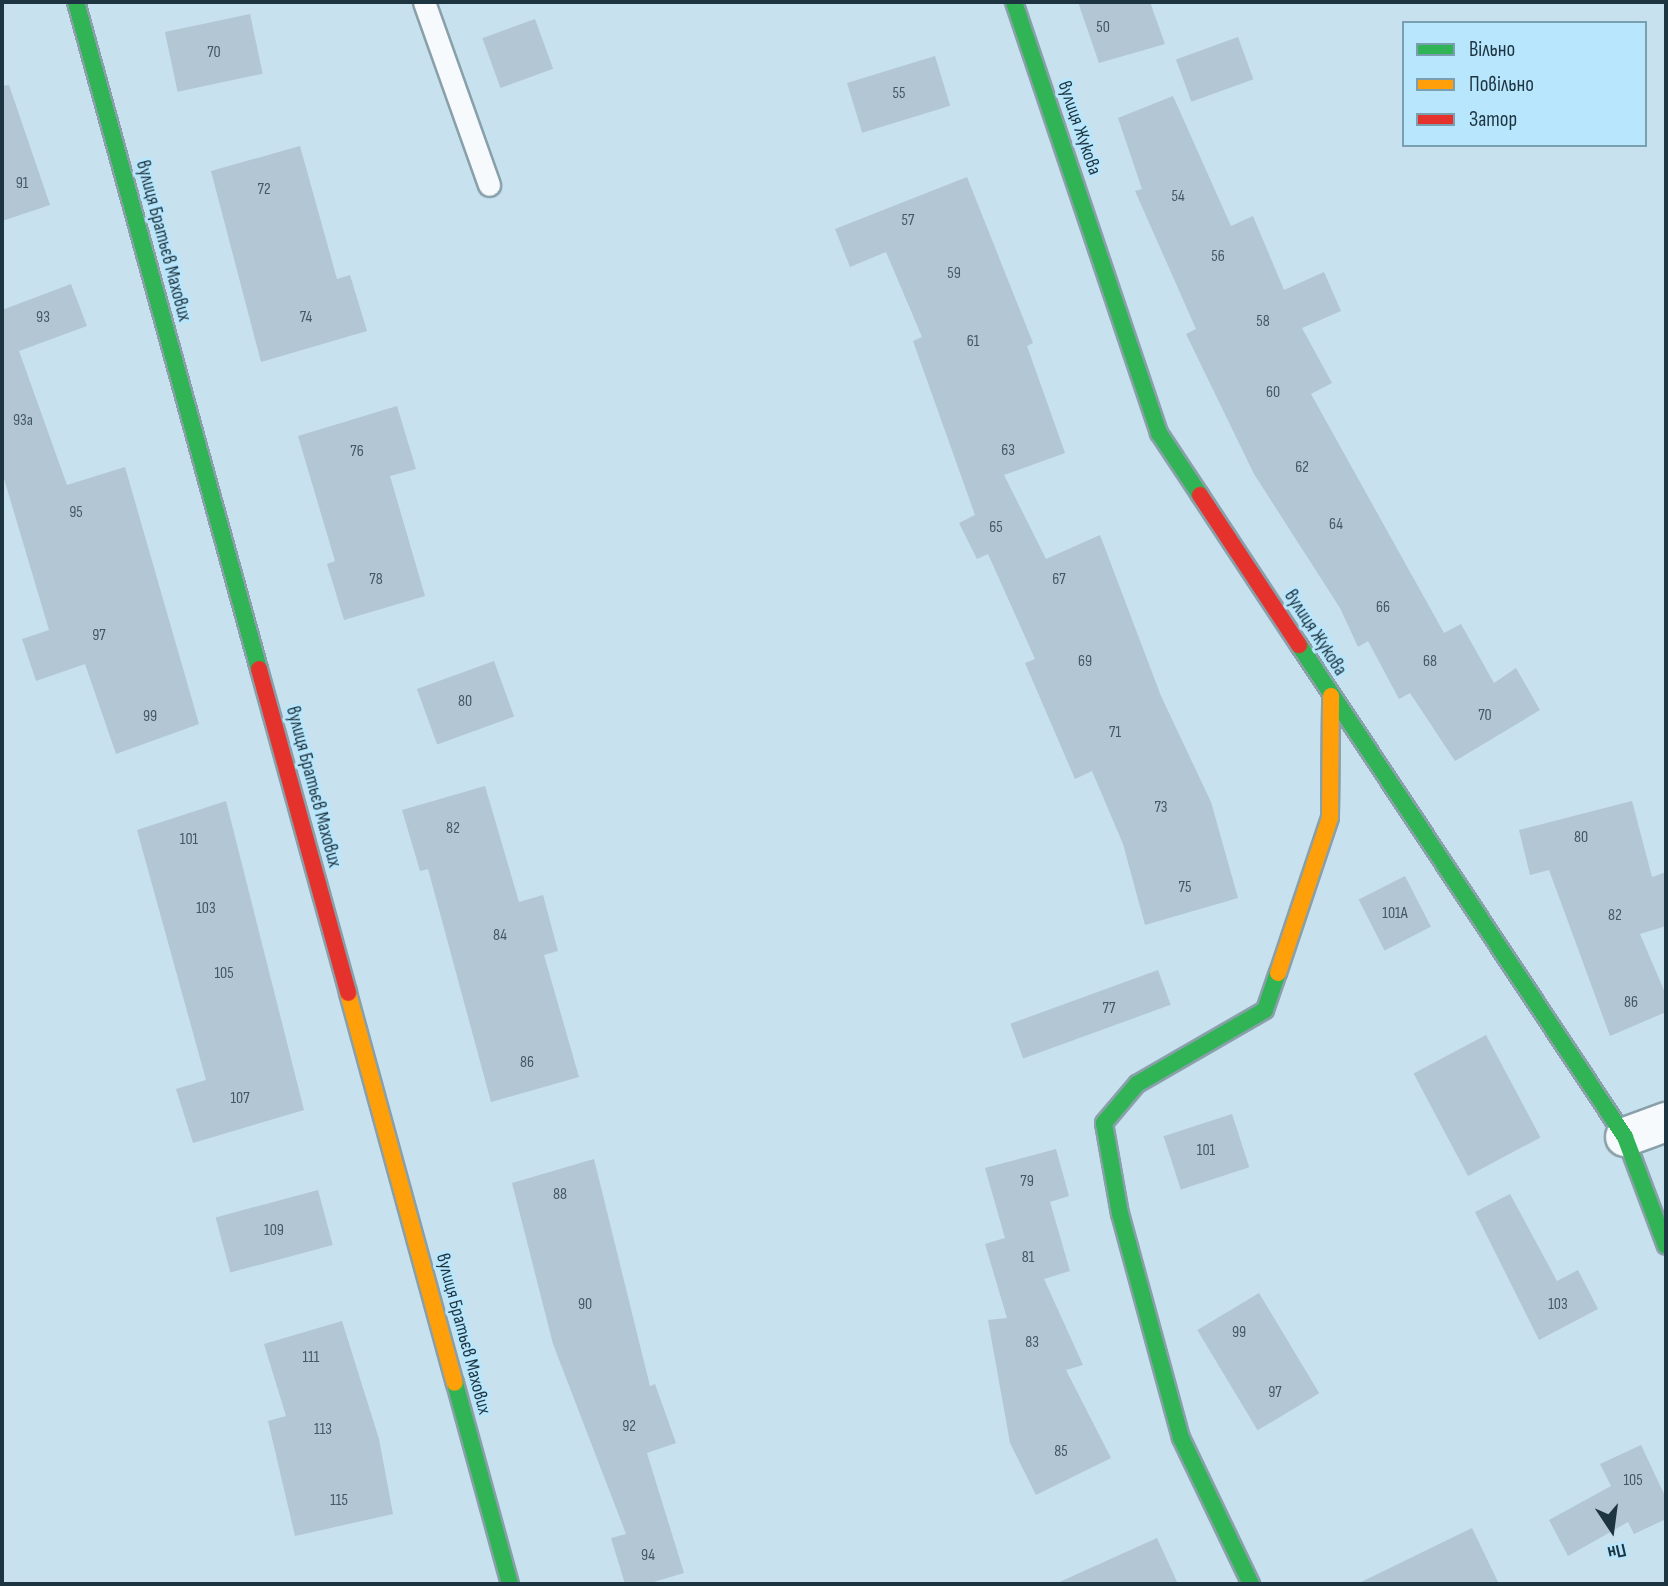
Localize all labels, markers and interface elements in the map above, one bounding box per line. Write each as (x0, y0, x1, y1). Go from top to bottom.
house number: 50 (1096, 18, 1110, 38)
legend (1402, 21, 1647, 147)
text: Вільно (1469, 37, 1515, 62)
house number: 70 (207, 43, 221, 63)
text: Повільно (1469, 72, 1534, 97)
street label: вулиця Жукова (1052, 78, 1106, 178)
house number: 55 (893, 84, 905, 104)
text: Затор (1469, 107, 1517, 132)
street label: вулиця Братьєв Махових (131, 158, 195, 324)
house number: 91 (16, 174, 28, 194)
house number: 72 (258, 180, 270, 200)
house number: 54 (1171, 187, 1185, 207)
house number: 57 (902, 211, 914, 231)
house number: 56 (1211, 247, 1225, 267)
house number: 59 (947, 264, 961, 284)
house number: 93 (36, 308, 50, 328)
house number: 74 (300, 308, 312, 328)
house number: 58 (1256, 312, 1270, 332)
house number: 61 (967, 332, 979, 352)
house number: 60 (1266, 383, 1280, 403)
house number: 93а (13, 411, 33, 431)
house number: 63 (1001, 441, 1015, 461)
house number: 76 (350, 442, 364, 462)
house number: 62 (1295, 458, 1309, 478)
house number: 95 (69, 503, 83, 523)
house number: 64 (1329, 515, 1343, 535)
house number: 65 (989, 518, 1003, 538)
house number: 78 (369, 570, 383, 590)
house number: 67 (1052, 570, 1066, 590)
street label: вулиця Жукова (1279, 586, 1351, 680)
house number: 66 (1376, 598, 1390, 618)
house number: 97 (92, 626, 106, 646)
house number: 69 (1078, 652, 1092, 672)
house number: 68 (1423, 652, 1437, 672)
house number: 80 (458, 692, 472, 712)
street label: вулиця Братьєв Махових (281, 704, 345, 870)
house number: 70 (1478, 706, 1492, 726)
house number: 99 (143, 707, 157, 727)
house number: 71 (1109, 723, 1121, 743)
house number: 73 (1154, 798, 1168, 818)
house number: 82 (446, 819, 460, 839)
house number: 80 (1574, 828, 1588, 848)
house number: 101 (180, 830, 198, 850)
house number: 75 (1179, 878, 1191, 898)
house number: 103 (196, 899, 216, 919)
house number: 101А (1382, 904, 1408, 924)
house number: 82 (1608, 906, 1622, 926)
house number: 84 (493, 926, 507, 946)
house number: 105 (214, 964, 234, 984)
house number: 86 (1624, 993, 1638, 1013)
house number: 77 (1103, 999, 1115, 1019)
house number: 86 (520, 1053, 534, 1073)
house number: 107 (230, 1089, 250, 1109)
house number: 101 (1197, 1141, 1215, 1161)
house number: 79 (1020, 1172, 1034, 1192)
house number: 88 (553, 1185, 567, 1205)
house number: 109 (264, 1221, 284, 1241)
house number: 81 (1022, 1248, 1034, 1268)
street label: вулиця Братьєв Махових (431, 1251, 495, 1417)
house number: 90 (578, 1295, 592, 1315)
house number: 103 (1548, 1295, 1568, 1315)
house number: 99 (1232, 1323, 1246, 1343)
house number: 83 (1025, 1333, 1039, 1353)
house number: 111 (303, 1348, 319, 1368)
house number: 97 (1268, 1383, 1282, 1403)
house number: 92 (622, 1417, 636, 1437)
house number: 113 (314, 1420, 332, 1440)
house number: 85 (1054, 1442, 1068, 1462)
house number: 105 (1623, 1471, 1643, 1491)
house number: 115 (330, 1491, 348, 1511)
north arrow (1577, 1495, 1647, 1565)
text: Пн (1605, 1538, 1628, 1564)
house number: 94 (641, 1546, 655, 1566)

